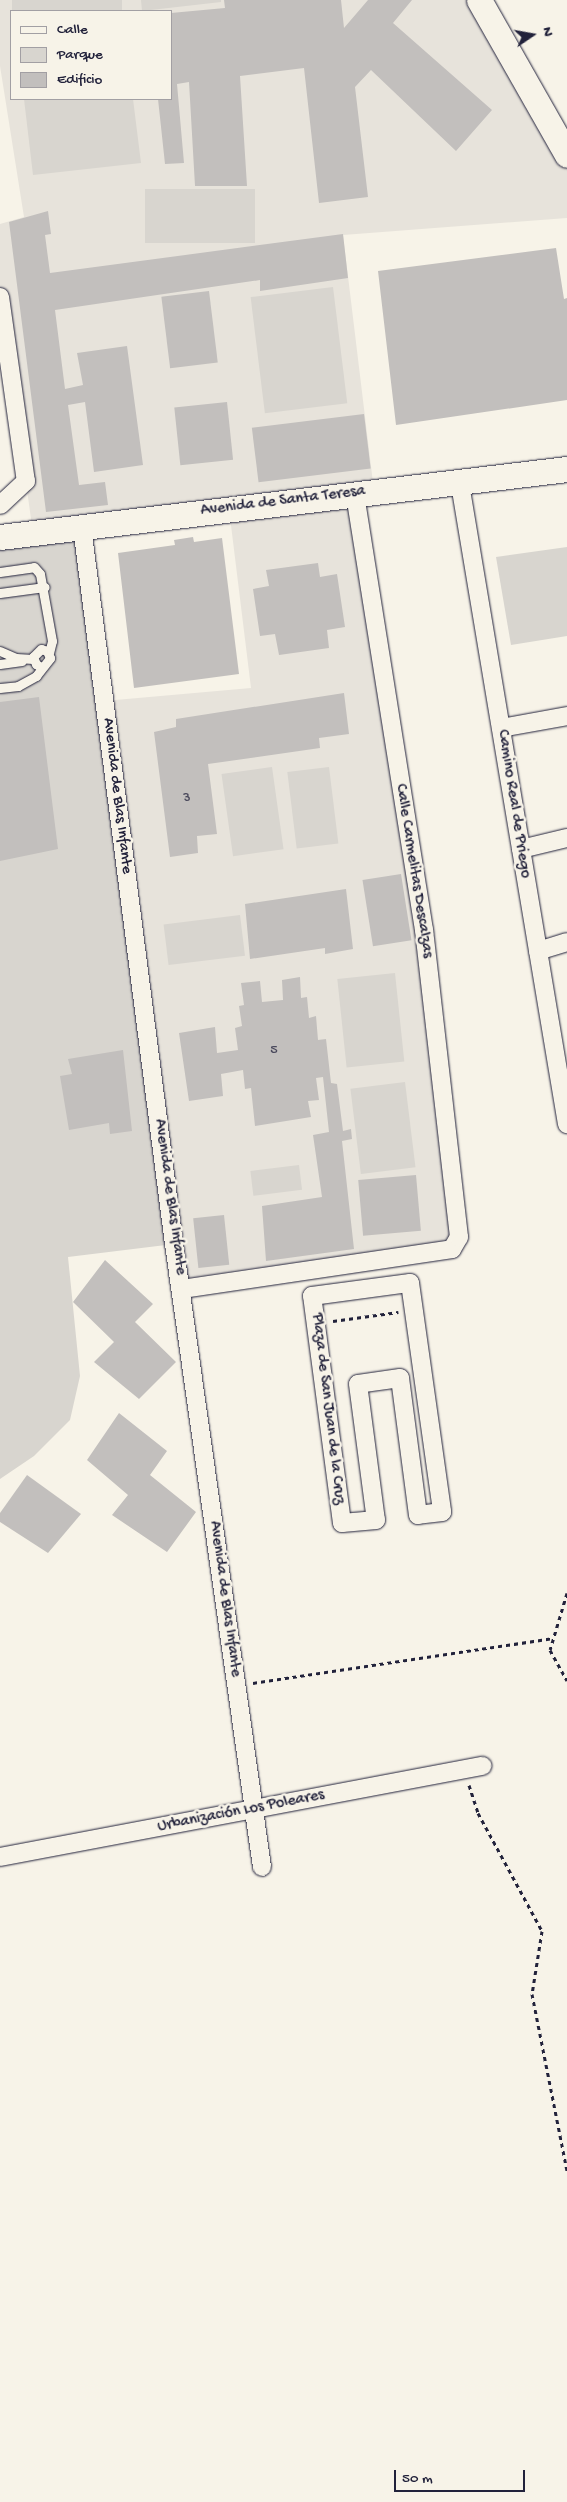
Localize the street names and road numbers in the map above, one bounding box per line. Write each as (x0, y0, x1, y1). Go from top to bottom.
street label: Avenida de Santa Teresa (200, 482, 366, 522)
street label: Avenida de Blas Infante (97, 717, 135, 875)
street label: Camino Real de Priego (492, 728, 534, 880)
street label: Calle Carmelitas Descalzas (390, 783, 436, 959)
street label: Avenida de Blas Infante (149, 1118, 189, 1276)
street label: Plaza de San Juan de la Cruz (306, 1312, 348, 1506)
street label: Avenida de Blas Infante (204, 1520, 244, 1678)
street label: Urbanización Los Poleares (156, 1786, 326, 1838)

